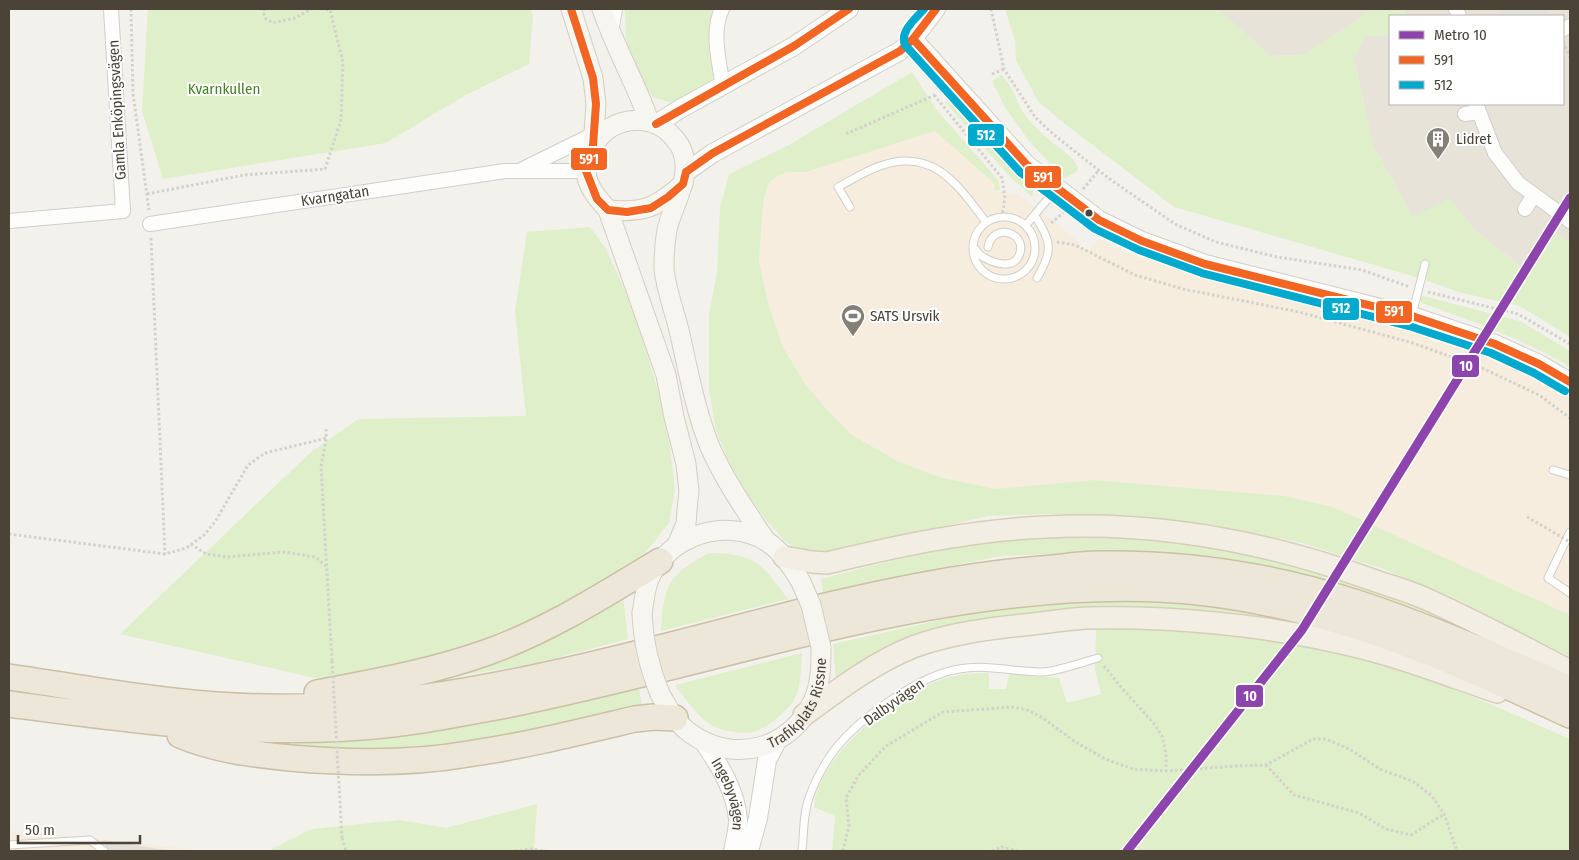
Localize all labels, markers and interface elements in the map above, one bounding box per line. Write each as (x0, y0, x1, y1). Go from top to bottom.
legend (1389, 15, 1564, 105)
text: Metro 10 (1434, 26, 1487, 44)
street label: Gamla Enköpingsvägen (104, 39, 130, 181)
text: 591 (1434, 51, 1454, 69)
text: 512 (1434, 76, 1453, 94)
park label: Kvarnkullen (188, 80, 260, 98)
line badge: 512 (967, 123, 1005, 147)
building icon: Lidret (1425, 126, 1451, 160)
text: 512 (977, 127, 996, 144)
place label: Lidret (1456, 130, 1492, 148)
line badge: 591 (570, 147, 608, 171)
text: 591 (579, 151, 599, 168)
line badge: 591 (1024, 165, 1062, 189)
text: 591 (1033, 169, 1053, 186)
street label: Kvarngatan (300, 182, 370, 210)
unlabelled marker (1084, 208, 1094, 218)
line badge: 512 (1322, 297, 1360, 321)
text: 512 (1332, 300, 1351, 317)
line badge: 591 (1375, 300, 1413, 324)
sports icon: SATS Ursvik (840, 303, 866, 337)
text: 591 (1384, 303, 1404, 320)
place label: SATS Ursvik (870, 307, 940, 325)
line badge: 10 (1451, 354, 1480, 378)
text: 10 (1459, 358, 1473, 375)
street label: Trafikplats Rissne (765, 658, 830, 752)
street label: Dalbyvägen (860, 675, 928, 729)
line badge: 10 (1235, 684, 1264, 708)
text: 10 (1243, 688, 1257, 705)
street label: Ingebyvägen (707, 754, 747, 832)
scale bar (18, 812, 140, 844)
text: 50 m (25, 821, 55, 839)

